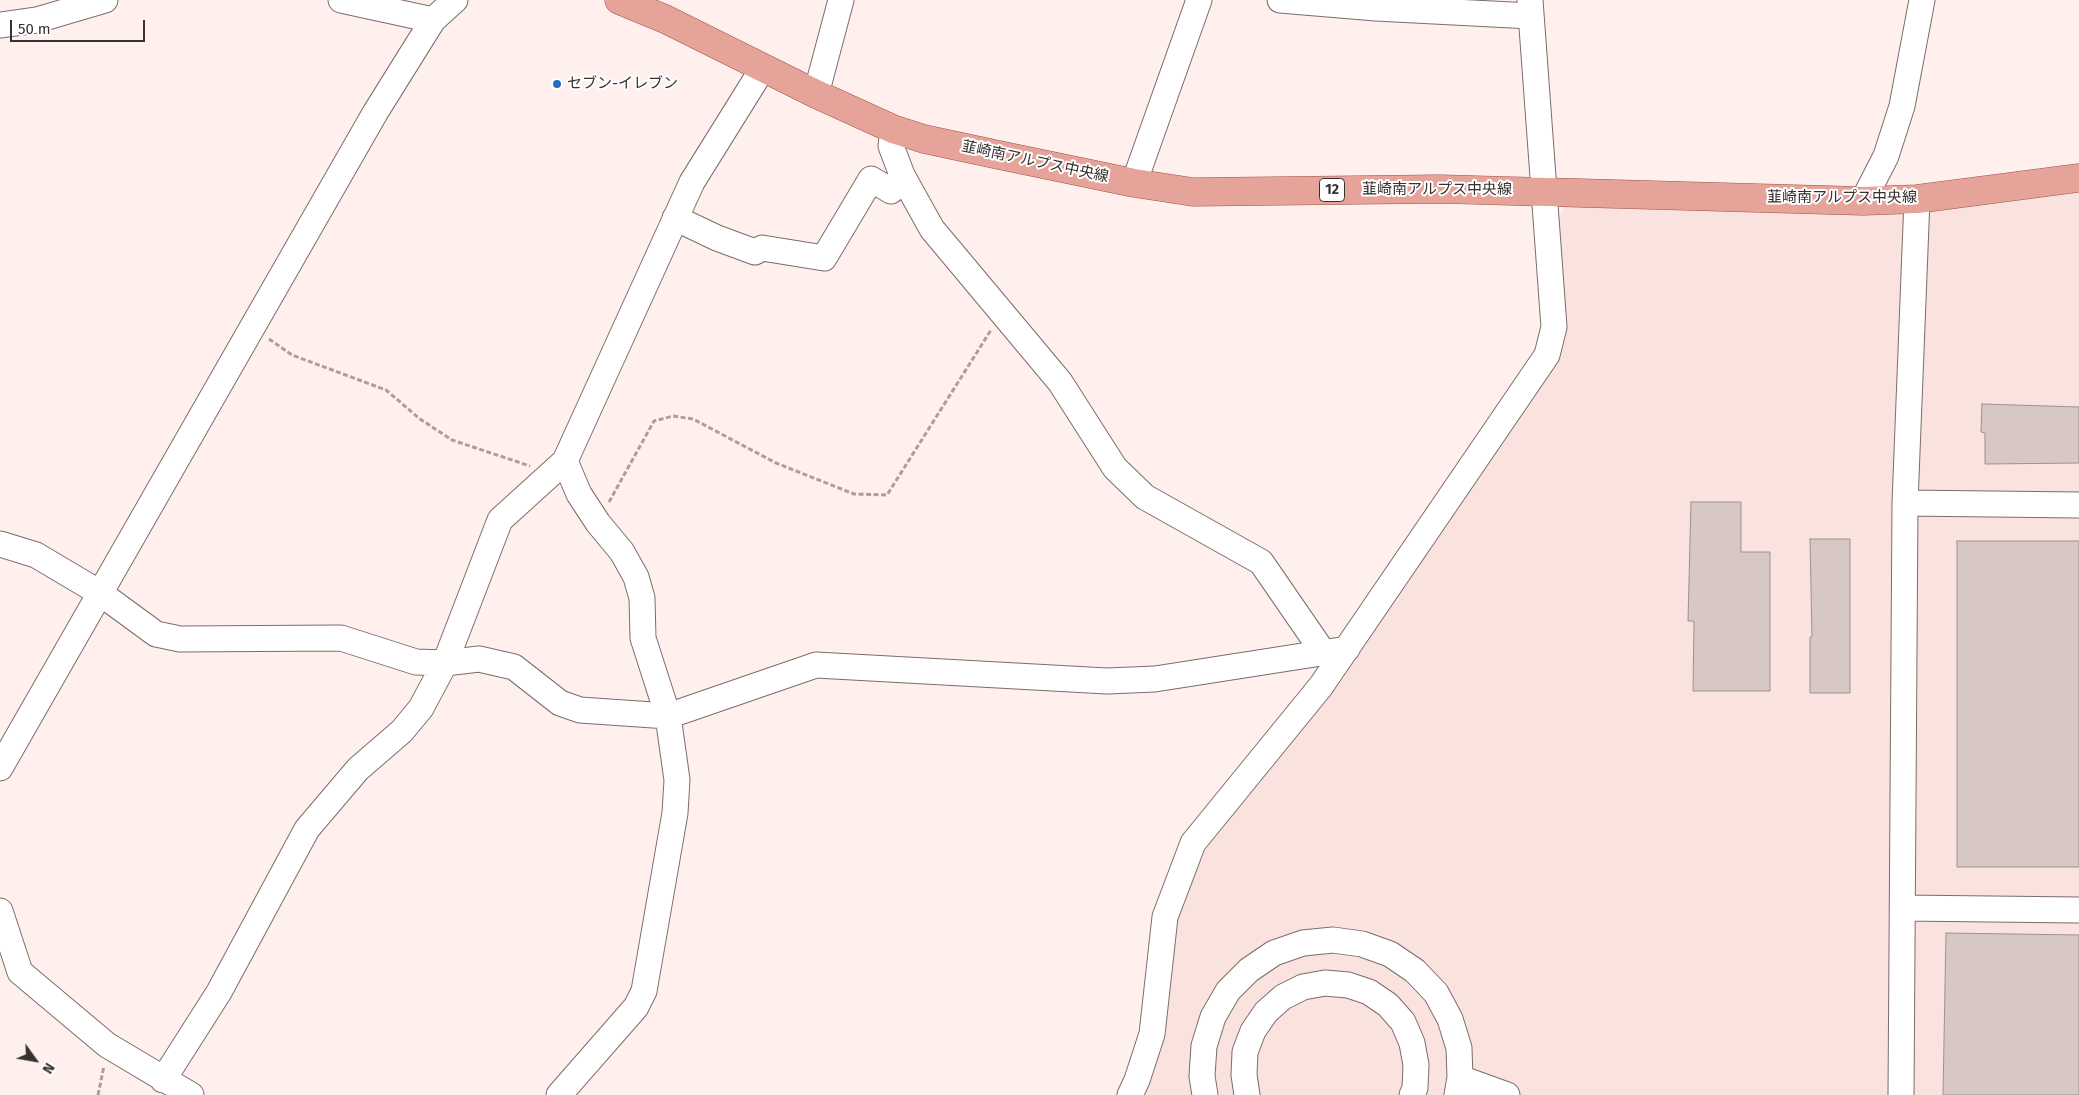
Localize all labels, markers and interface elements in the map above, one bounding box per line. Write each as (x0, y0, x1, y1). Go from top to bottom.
scale bar (12, 10, 148, 42)
text: 50 m (18, 20, 51, 38)
place label: セブン-イレブン (567, 75, 678, 93)
marker: セブン-イレブン (551, 78, 563, 90)
street label: 韮崎南アルプス中央線 (960, 138, 1110, 186)
road number: 12 (1320, 178, 1344, 202)
street label: 韮崎南アルプス中央線 (1362, 181, 1512, 199)
street label: 韮崎南アルプス中央線 (1767, 189, 1917, 207)
north arrow (10, 1035, 60, 1085)
text: N (38, 1060, 58, 1077)

